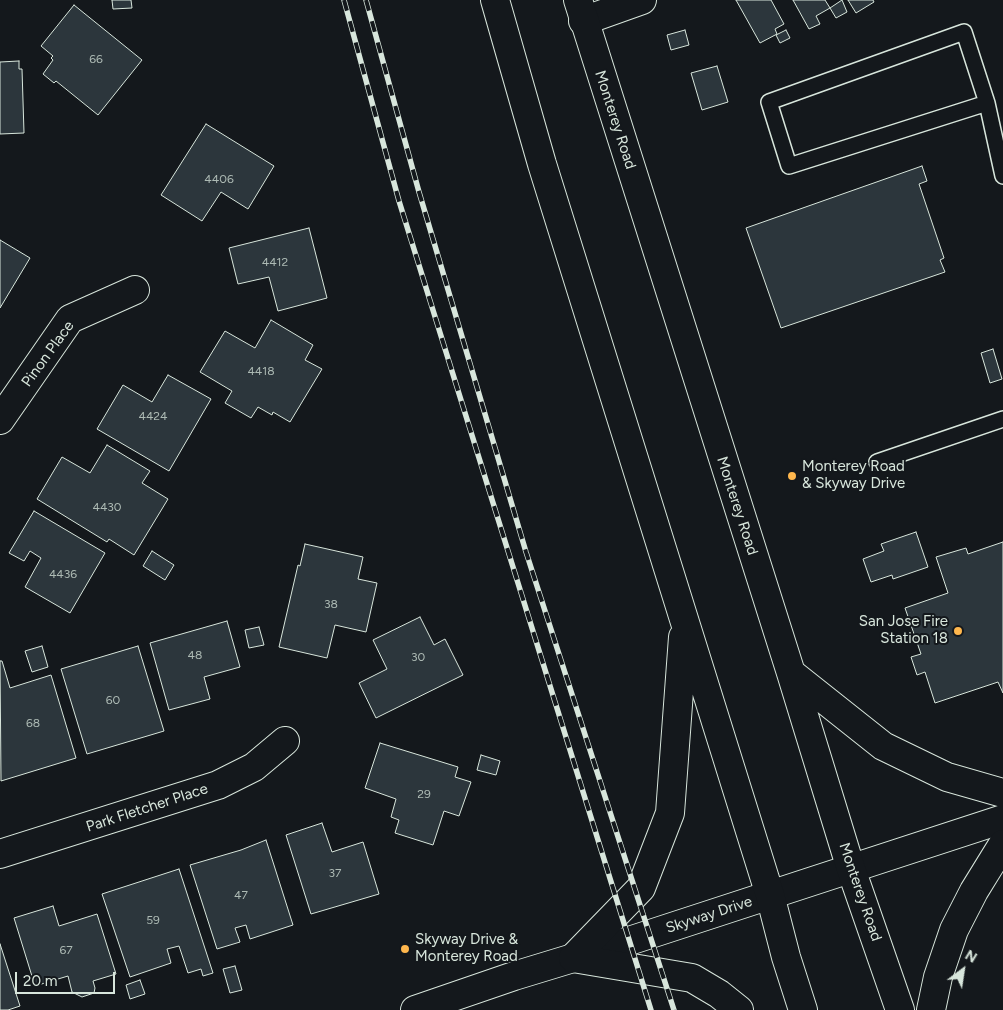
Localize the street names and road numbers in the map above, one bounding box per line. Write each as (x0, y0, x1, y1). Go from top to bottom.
street label: Monterey Road (591, 68, 639, 172)
street label: Pinon Place (18, 317, 78, 391)
street label: Monterey Road (713, 454, 761, 558)
street label: Park Fletcher Place (84, 780, 210, 836)
street label: Monterey Road (835, 840, 885, 944)
street label: Skyway Drive (664, 893, 754, 937)

